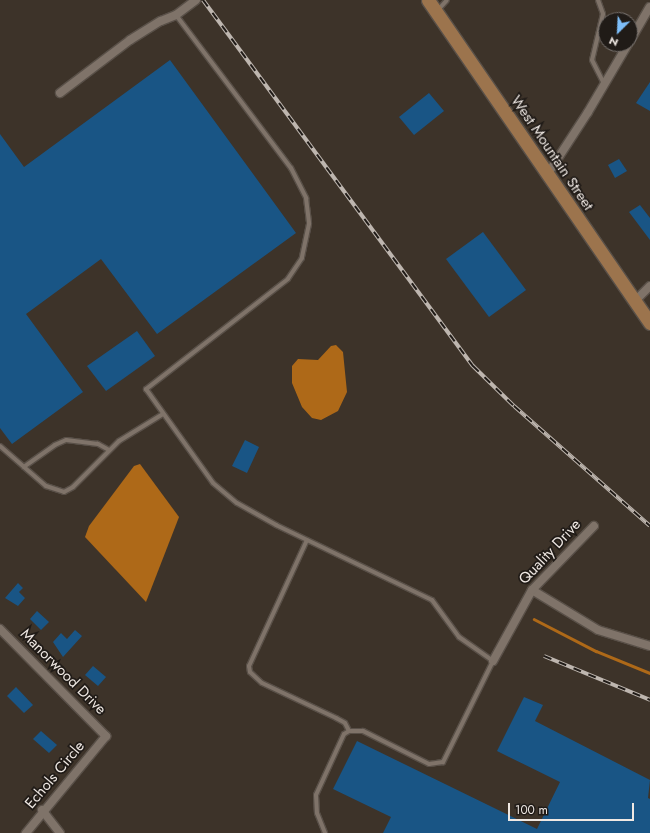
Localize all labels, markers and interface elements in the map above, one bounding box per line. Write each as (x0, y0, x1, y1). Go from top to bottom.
north arrow (598, 12, 638, 52)
text: N (606, 33, 621, 51)
street label: West Mountain Street (507, 92, 597, 214)
street label: Quality Drive (515, 516, 585, 588)
street label: Manorwood Drive (16, 625, 110, 719)
street label: Echols Circle (21, 737, 89, 813)
scale bar (510, 795, 636, 821)
text: 100 m (515, 801, 548, 819)

